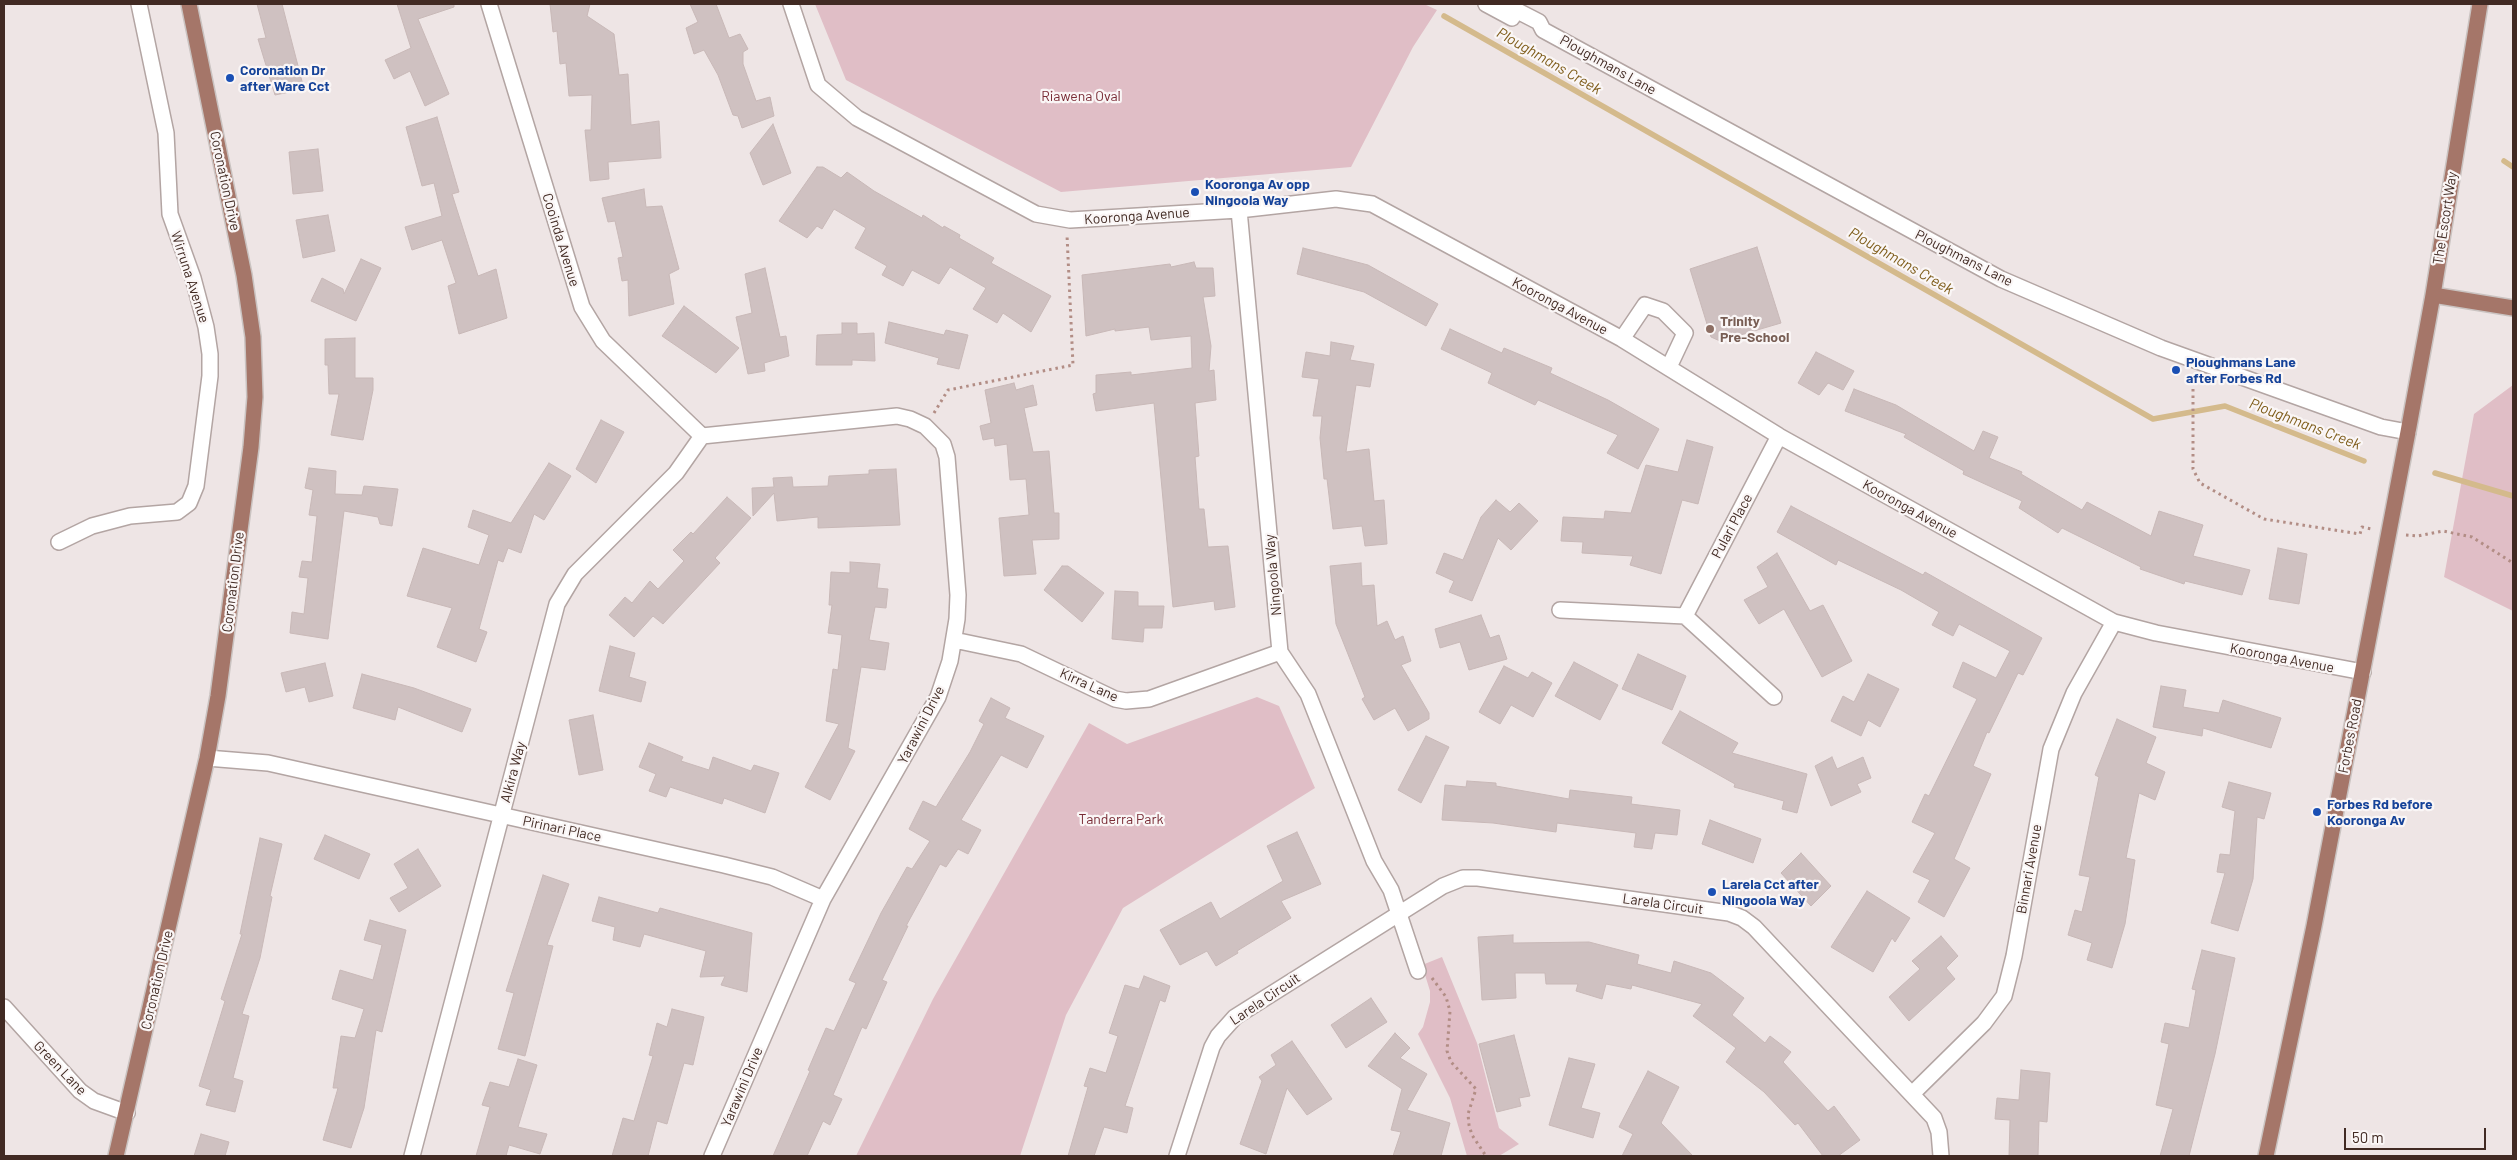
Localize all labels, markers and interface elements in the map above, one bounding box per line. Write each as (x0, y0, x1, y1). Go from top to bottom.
water label: Ploughmans Creek (1493, 24, 1605, 98)
street label: Ploughmans Lane (1557, 32, 1659, 98)
place label: Coronation Dr after Ware Cct (240, 62, 329, 94)
marker: Coronation Dr after Ware Cct (224, 72, 236, 84)
park label: Riawena Oval (1041, 88, 1121, 104)
street label: Coronation Drive (206, 130, 244, 232)
street label: The Escort Way (2429, 170, 2461, 266)
place label: Kooronga Av opp Ningoola Way (1205, 176, 1310, 208)
marker: Kooronga Av opp Ningoola Way (1189, 186, 1201, 198)
street label: Cooinda Avenue (539, 191, 583, 289)
street label: Kooronga Avenue (1084, 204, 1190, 228)
water label: Ploughmans Creek (1845, 224, 1957, 298)
street label: Ploughmans Lane (1912, 226, 2016, 290)
street label: Wirruna Avenue (167, 229, 213, 325)
street label: Kooronga Avenue (1509, 274, 1611, 338)
place label: Trinity Pre-School (1720, 313, 1789, 346)
marker: Trinity Pre-School (1704, 323, 1716, 335)
place label: Ploughmans Lane after Forbes Rd (2186, 354, 2296, 387)
marker: Ploughmans Lane after Forbes Rd (2170, 364, 2182, 376)
water label: Ploughmans Creek (2247, 394, 2363, 454)
street label: Kooronga Avenue (1860, 476, 1960, 542)
street label: Pulari Place (1708, 491, 1756, 561)
street label: Coronation Drive (218, 531, 248, 633)
street label: Ningoola Way (1261, 534, 1285, 616)
street label: Kooronga Avenue (2228, 640, 2336, 676)
street label: Kirra Lane (1057, 665, 1121, 705)
street label: Yarawini Drive (894, 683, 948, 767)
street label: Forbes Road (2335, 697, 2365, 775)
street label: Alkira Way (497, 740, 529, 804)
place label: Forbes Rd before Kooronga Av (2327, 796, 2433, 829)
marker: Forbes Rd before Kooronga Av (2311, 806, 2323, 818)
park label: Tanderra Park (1078, 811, 1164, 827)
street label: Pirinari Place (521, 812, 603, 846)
street label: Binnari Avenue (2013, 823, 2045, 915)
place label: Larela Cct after Ningoola Way (1722, 876, 1819, 909)
marker: Larela Cct after Ningoola Way (1706, 886, 1718, 898)
street label: Larela Circuit (1622, 890, 1704, 918)
street label: Coronation Drive (137, 929, 177, 1031)
street label: Larela Circuit (1227, 969, 1303, 1029)
street label: Green Lane (30, 1037, 90, 1099)
street label: Yarawini Drive (718, 1044, 766, 1130)
scale bar (2347, 1118, 2490, 1150)
text: 50 m (2352, 1128, 2384, 1146)

